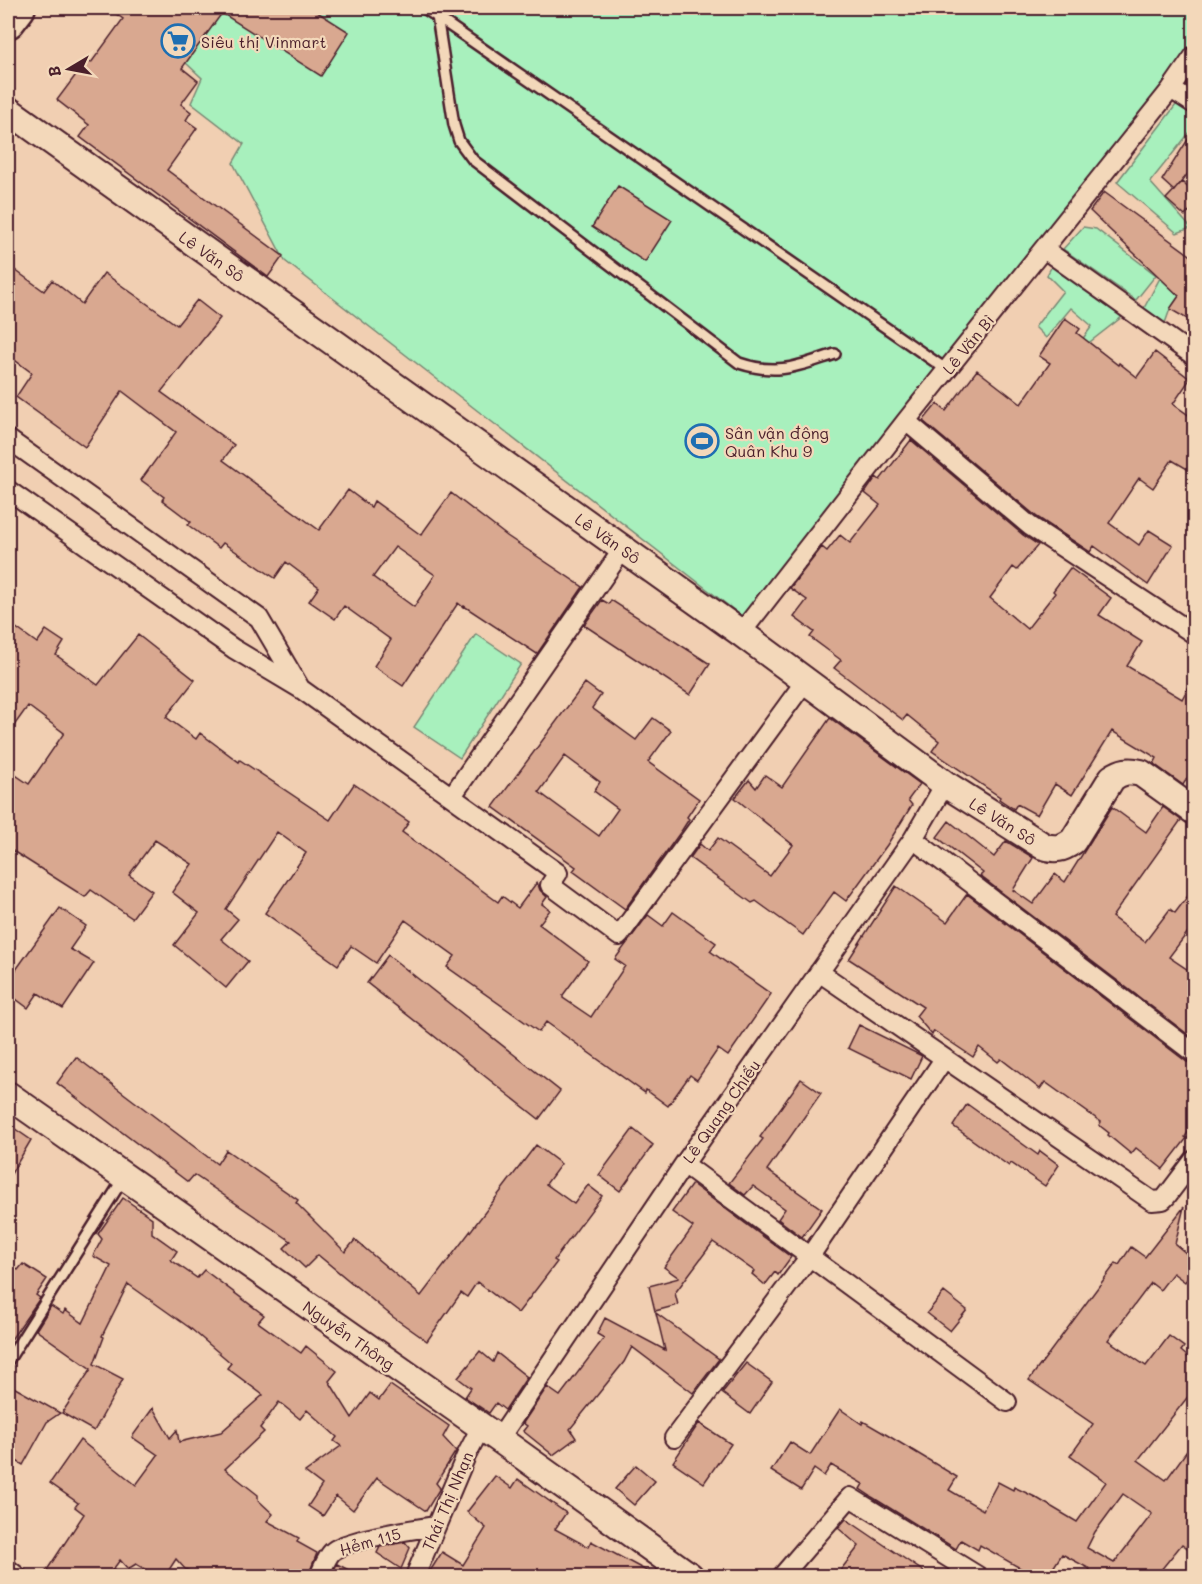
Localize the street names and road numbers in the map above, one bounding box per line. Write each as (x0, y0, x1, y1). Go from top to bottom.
street label: Lê Văn Sô (175, 226, 249, 286)
street label: Lê Văn Bì (937, 310, 999, 378)
street label: Lê Văn Sô (571, 508, 645, 568)
street label: Lê Văn Sô (966, 792, 1040, 850)
street label: Lê Quang Chiểu (677, 1055, 765, 1167)
street label: Nguyễn Thông (299, 1296, 399, 1374)
street label: Thái Thị Nhạn (417, 1448, 477, 1554)
street label: Hẻm 115 (337, 1522, 403, 1560)

